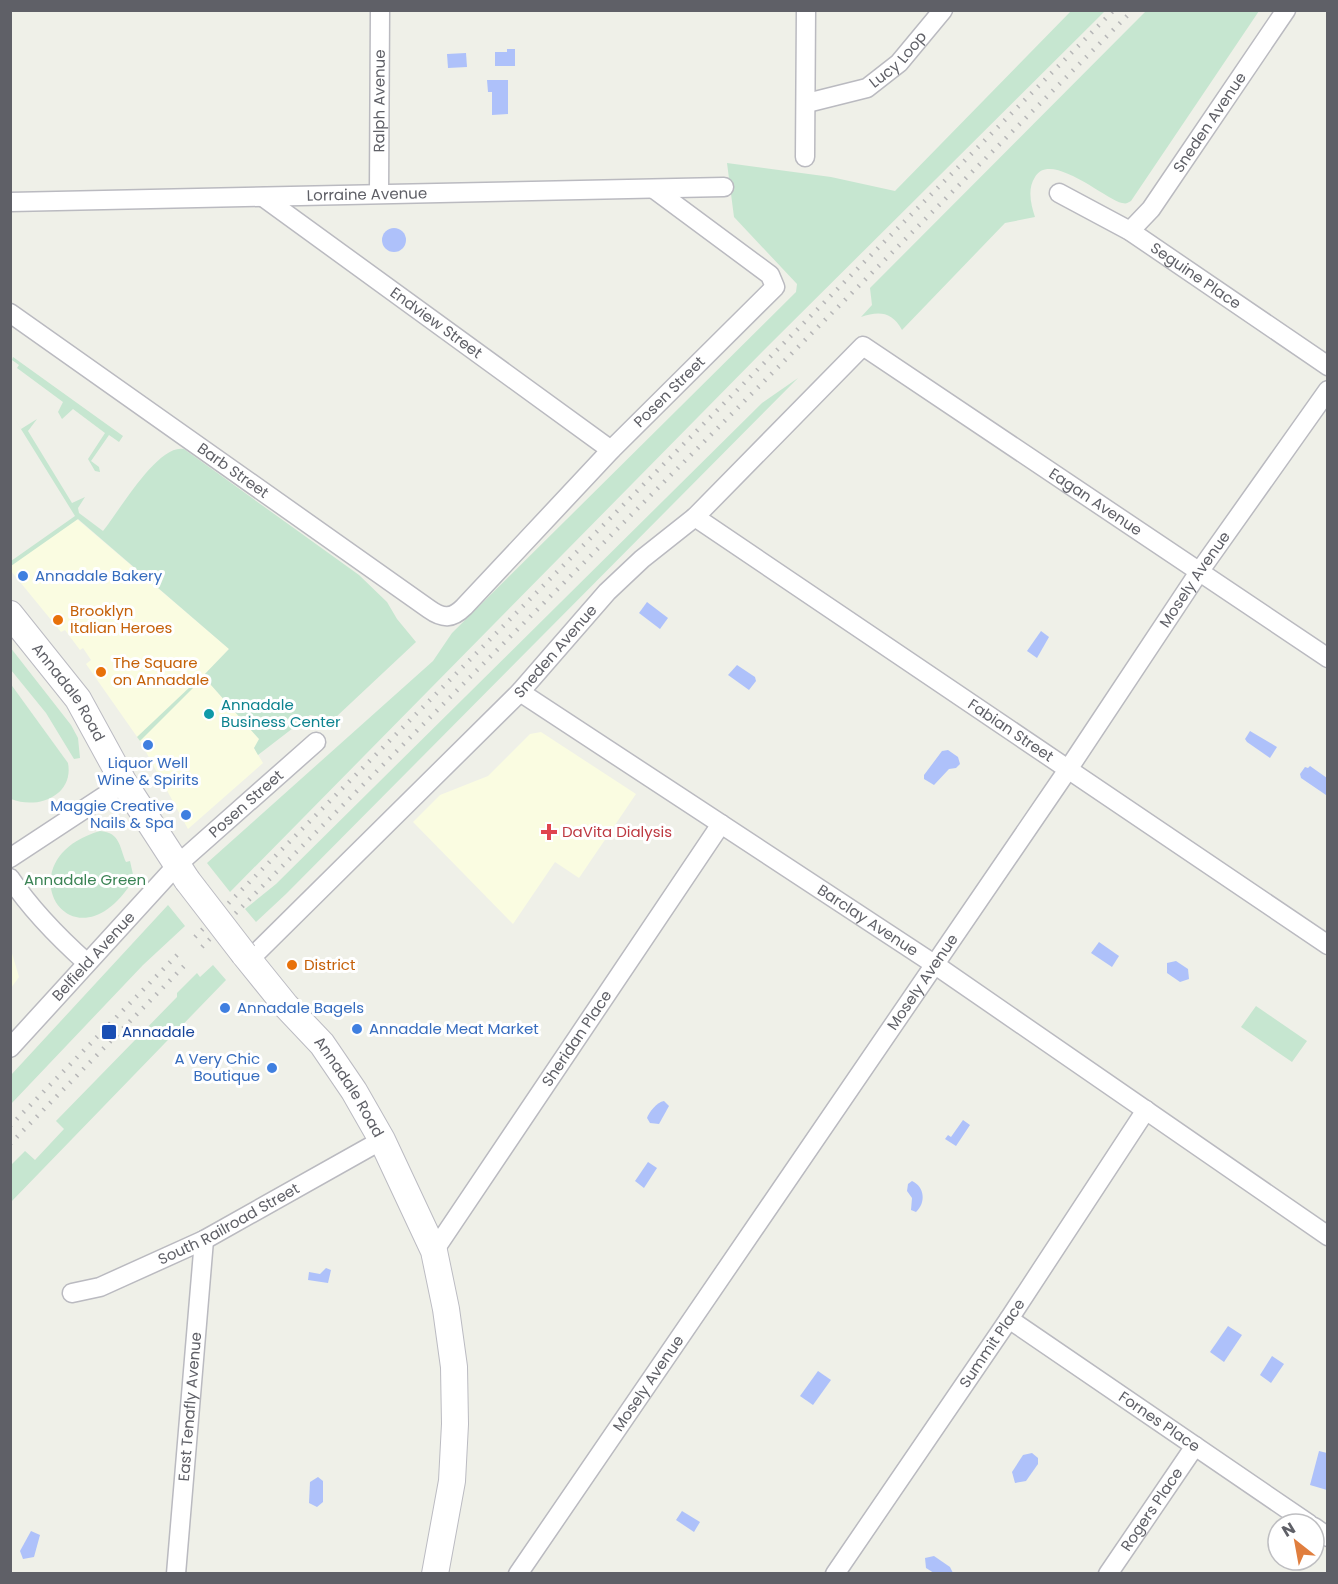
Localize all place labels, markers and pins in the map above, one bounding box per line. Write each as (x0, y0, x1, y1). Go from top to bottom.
place label: Annadale Bakery (35, 565, 163, 586)
marker: Annadale Bakery (16, 569, 30, 583)
place label: Brooklyn Italian Heroes (70, 600, 173, 638)
marker: Brooklyn Italian Heroes (51, 613, 65, 627)
place label: The Square on Annadale (113, 652, 209, 690)
marker: The Square on Annadale (94, 665, 108, 679)
place label: Annadale Business Center (221, 694, 341, 732)
marker: Annadale Business Center (202, 707, 216, 721)
marker: Liquor Well Wine & Spirits (141, 738, 155, 752)
place label: Liquor Well Wine & Spirits (97, 752, 199, 790)
place label: Maggie Creative Nails & Spa (50, 795, 174, 833)
marker: Maggie Creative Nails & Spa (179, 808, 193, 822)
place label: DaVita Dialysis (562, 821, 672, 842)
marker: DaVita Dialysis (540, 823, 558, 841)
place label: District (304, 954, 355, 975)
marker: District (285, 958, 299, 972)
place label: Annadale Bagels (237, 997, 364, 1018)
marker: Annadale Bagels (218, 1001, 232, 1015)
place label: Annadale Meat Market (369, 1018, 539, 1039)
place label: Annadale (122, 1021, 195, 1042)
marker: Annadale Meat Market (350, 1022, 364, 1036)
marker: Annadale (100, 1023, 118, 1041)
place label: A Very Chic Boutique (174, 1048, 260, 1086)
marker: A Very Chic Boutique (265, 1061, 279, 1075)

